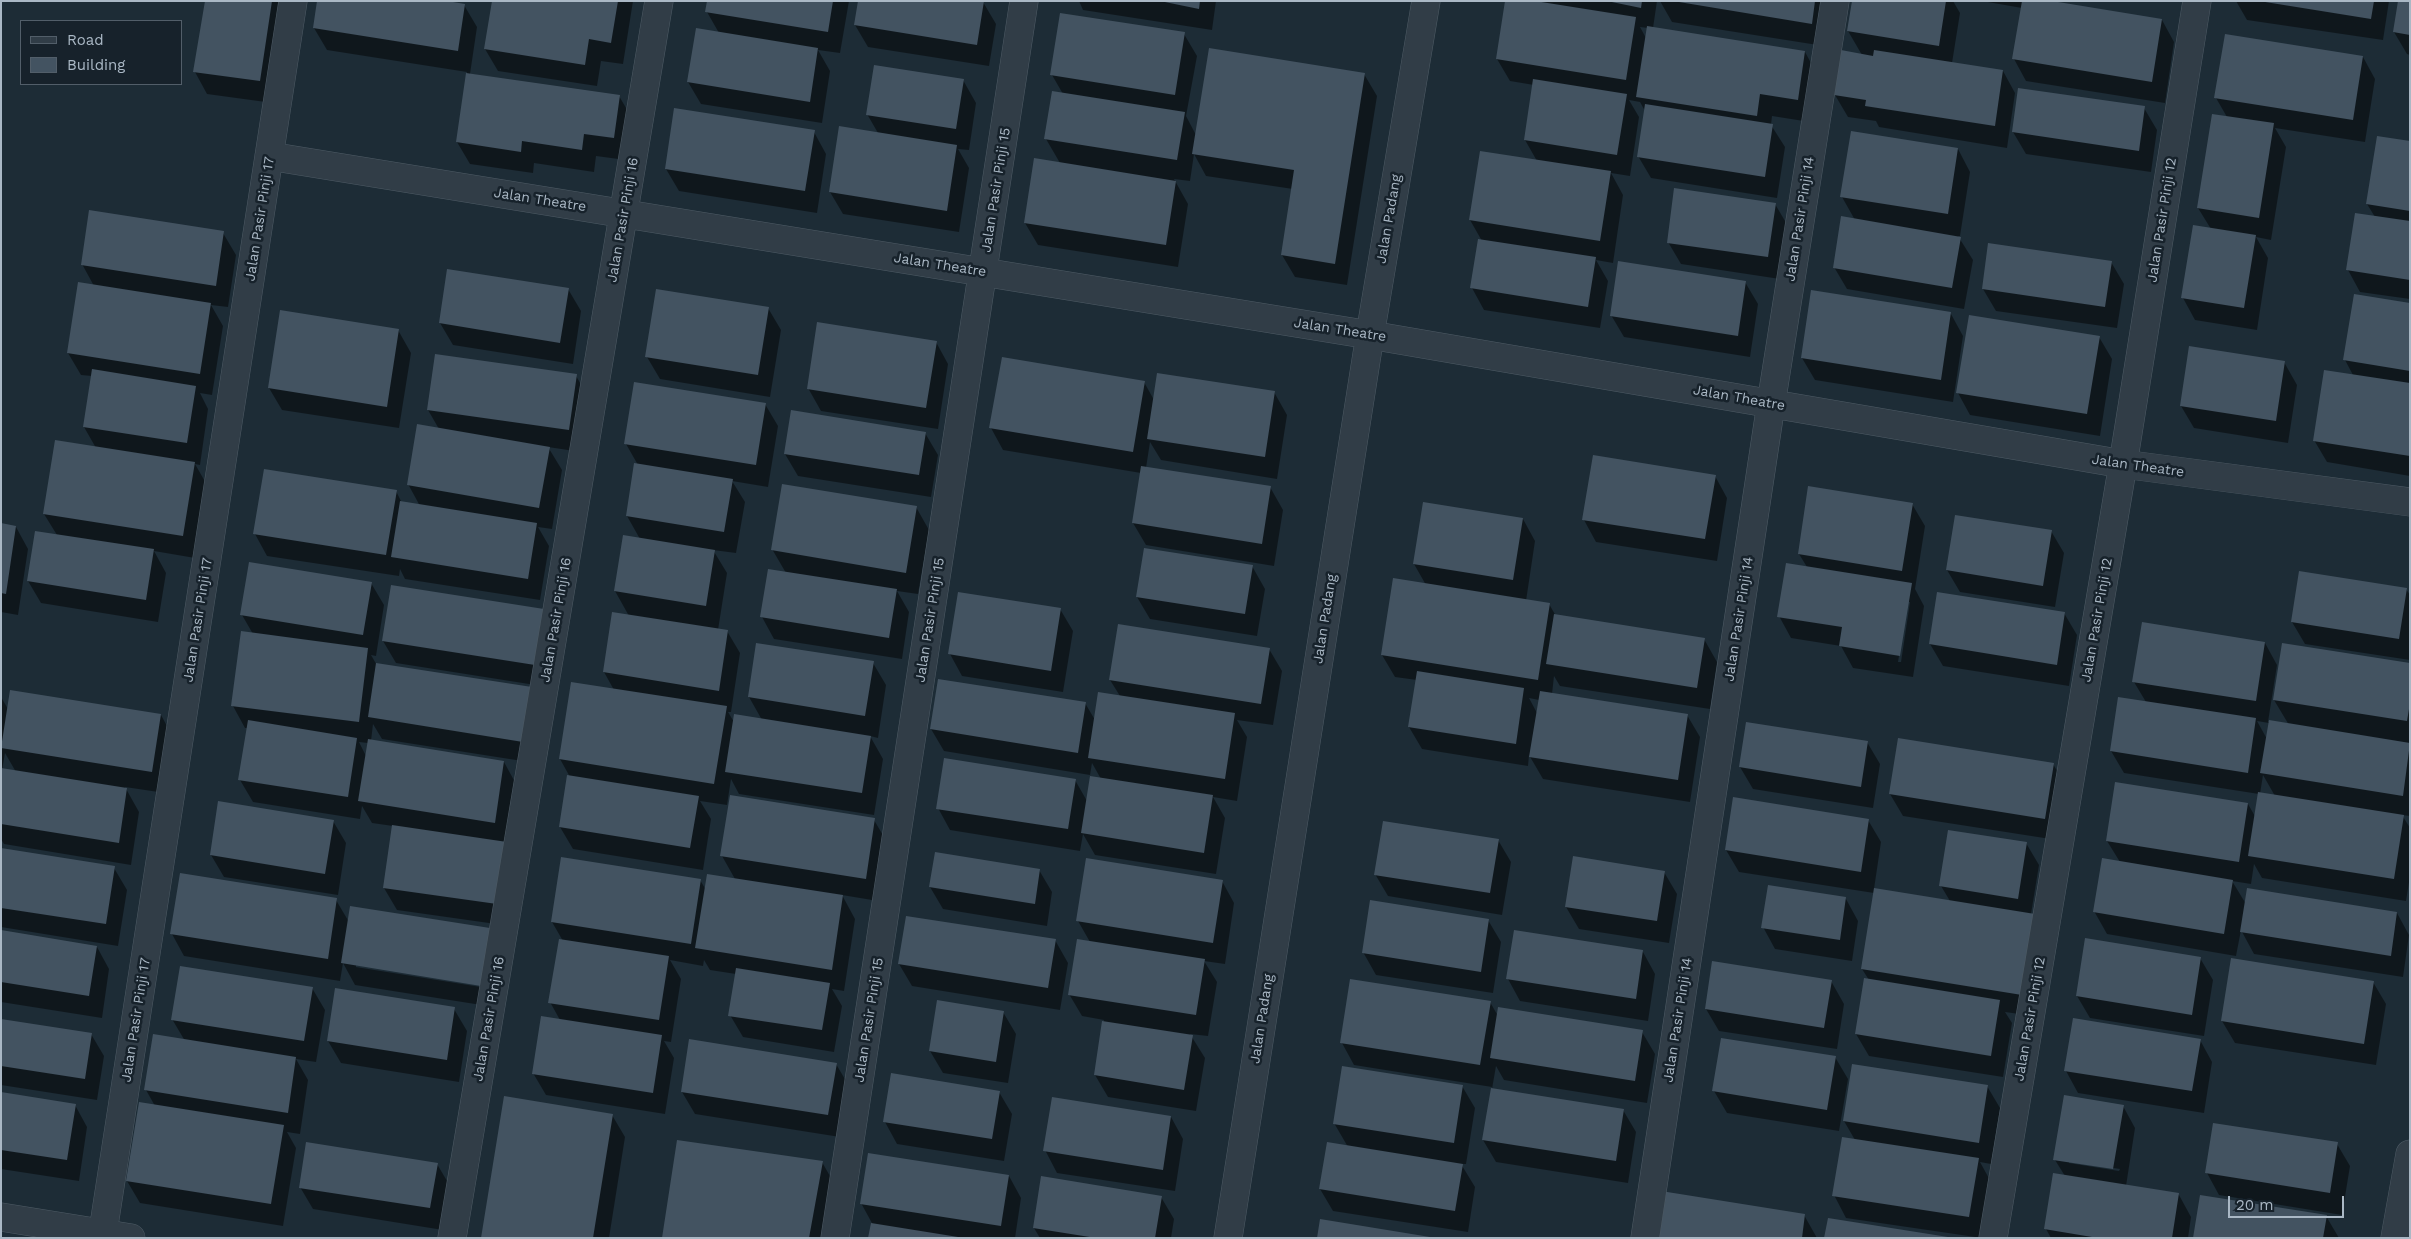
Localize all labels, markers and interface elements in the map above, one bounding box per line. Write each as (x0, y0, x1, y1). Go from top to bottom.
legend (20, 20, 182, 85)
text: Road (67, 31, 104, 49)
text: Building (67, 56, 125, 74)
street label: Jalan Pasir Pinji 15 (978, 126, 1014, 254)
street label: Jalan Pasir Pinji 14 (1782, 155, 1818, 283)
street label: Jalan Pasir Pinji 17 (242, 156, 278, 282)
street label: Jalan Pasir Pinji 16 (604, 156, 642, 284)
street label: Jalan Pasir Pinji 12 (2144, 156, 2180, 284)
street label: Jalan Padang (1373, 173, 1405, 265)
street label: Jalan Theatre (493, 184, 587, 216)
street label: Jalan Theatre (893, 249, 987, 281)
street label: Jalan Theatre (1293, 314, 1387, 346)
street label: Jalan Theatre (1692, 382, 1786, 414)
street label: Jalan Theatre (2091, 451, 2185, 481)
street label: Jalan Pasir Pinji 14 (1721, 555, 1757, 683)
street label: Jalan Pasir Pinji 16 (537, 556, 575, 684)
street label: Jalan Pasir Pinji 15 (912, 556, 948, 684)
street label: Jalan Pasir Pinji 12 (2078, 556, 2116, 684)
street label: Jalan Pasir Pinji 17 (180, 557, 216, 683)
street label: Jalan Padang (1310, 573, 1340, 665)
street label: Jalan Pasir Pinji 16 (470, 955, 508, 1083)
street label: Jalan Pasir Pinji 12 (2011, 955, 2049, 1083)
street label: Jalan Pasir Pinji 15 (851, 956, 887, 1084)
street label: Jalan Pasir Pinji 14 (1660, 956, 1696, 1084)
street label: Jalan Pasir Pinji 17 (118, 957, 154, 1083)
street label: Jalan Padang (1247, 973, 1277, 1065)
scale bar (2231, 1186, 2347, 1218)
text: 20 m (2236, 1196, 2274, 1214)

